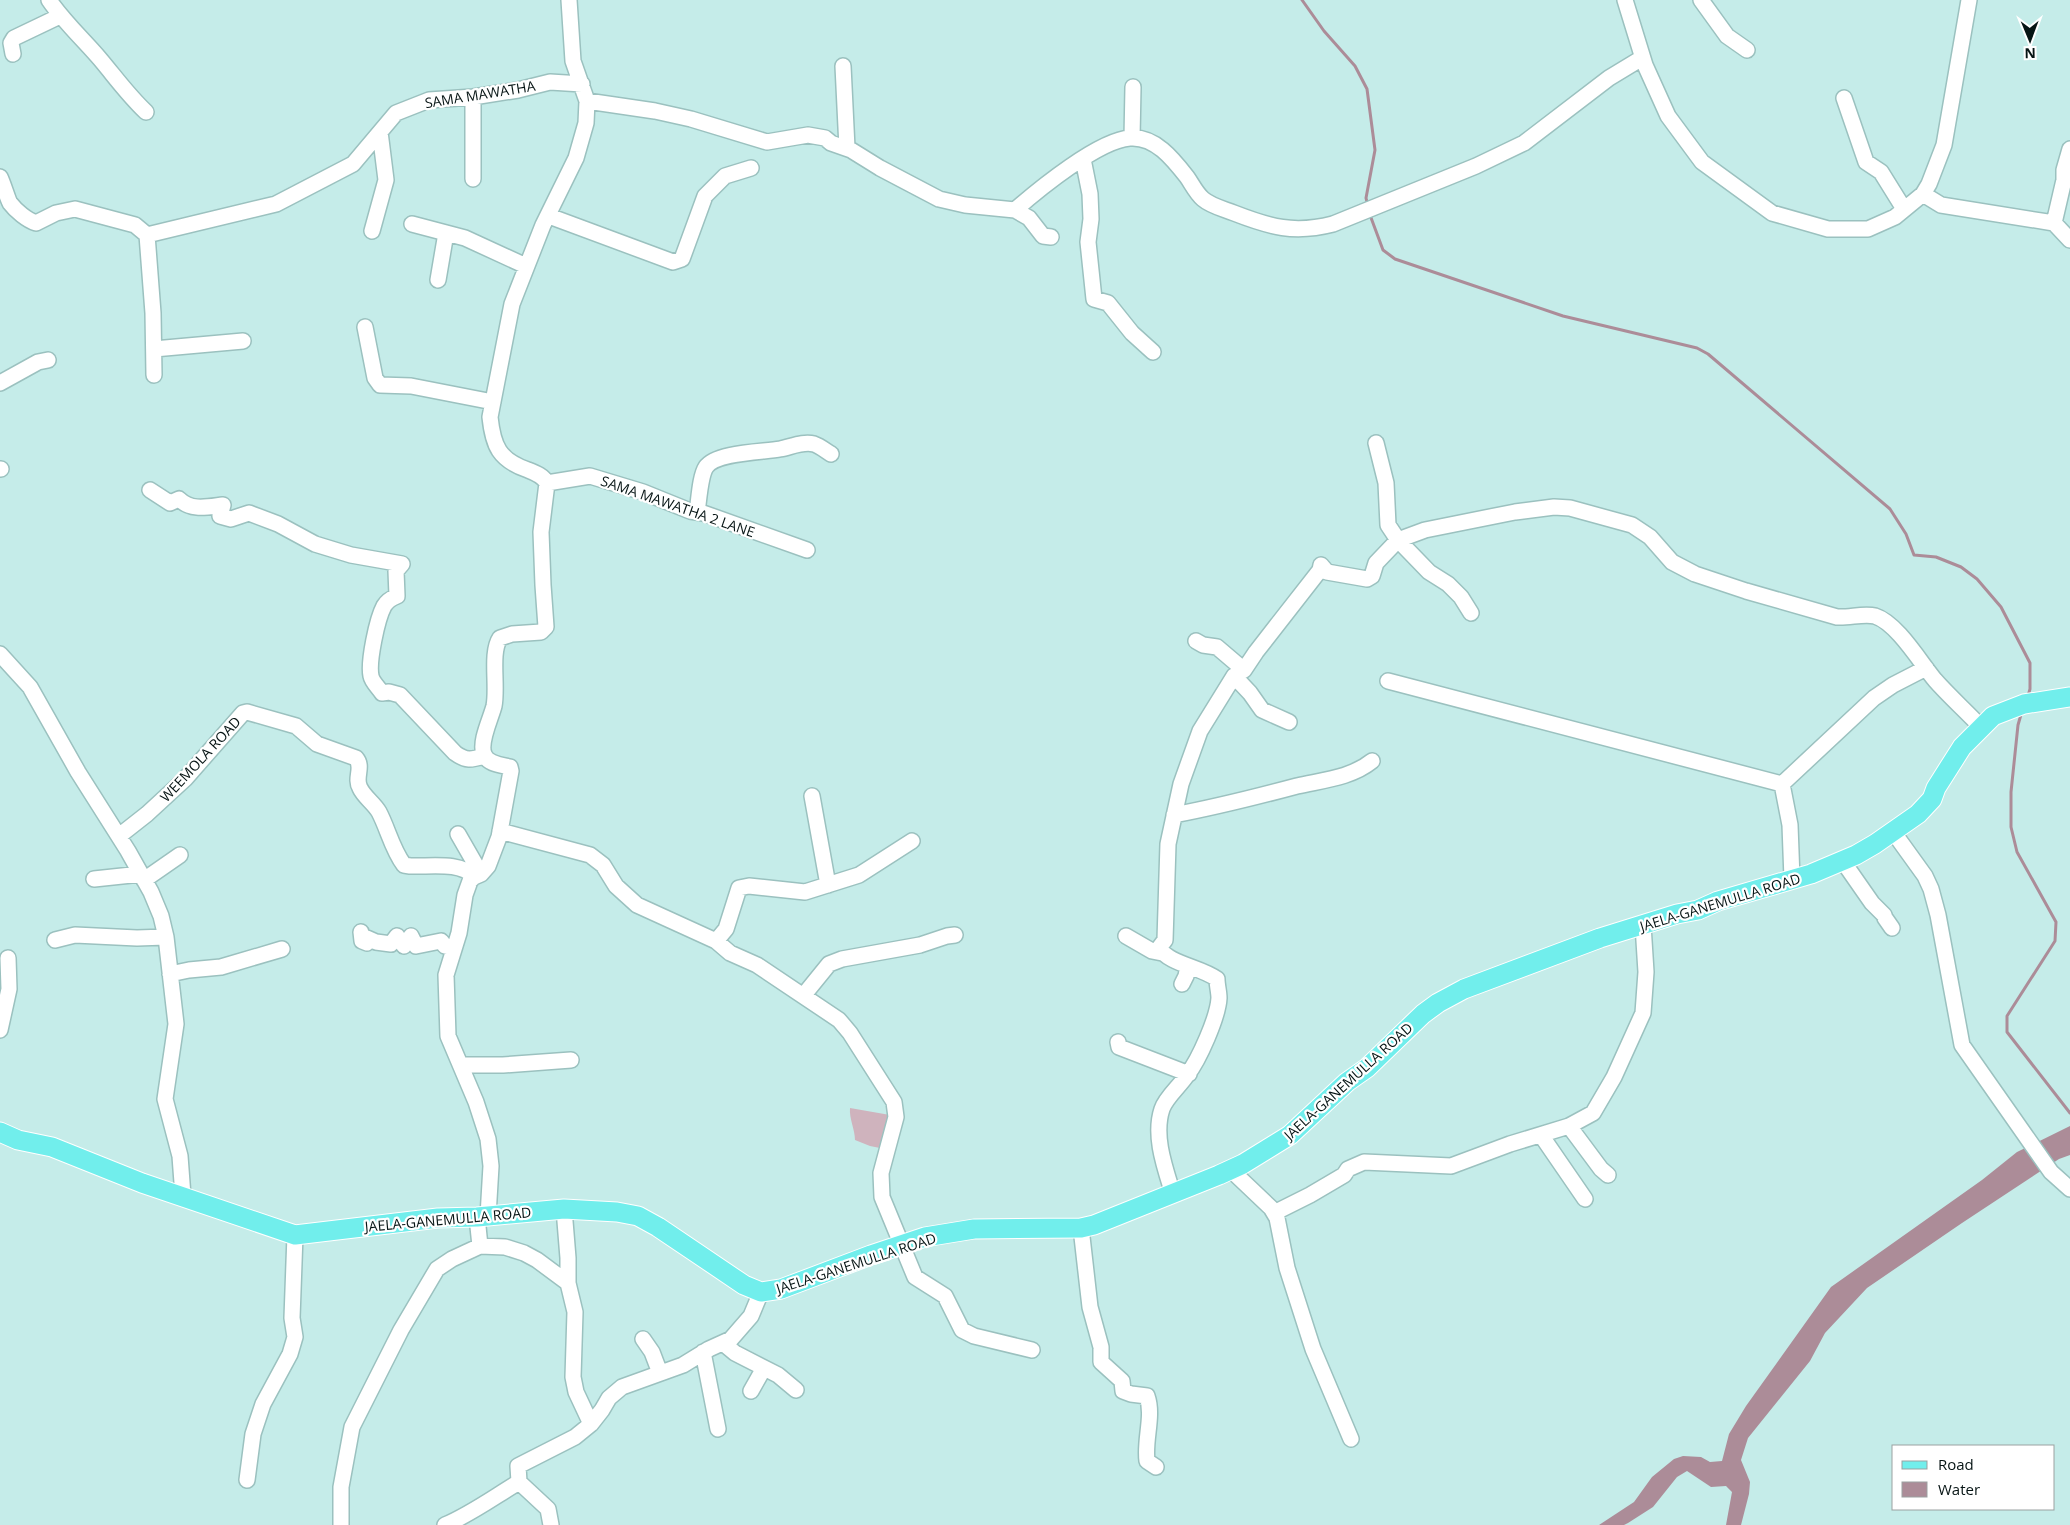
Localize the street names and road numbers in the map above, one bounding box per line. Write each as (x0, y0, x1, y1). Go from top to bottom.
street label: SAMA MAWATHA (423, 76, 537, 112)
street label: SAMA MAWATHA 2 LANE (599, 471, 757, 541)
street label: WEEMOLA ROAD (155, 712, 245, 806)
street label: JAELA-GANEMULLA ROAD (1636, 869, 1803, 936)
street label: JAELA-GANEMULLA ROAD (1278, 1018, 1416, 1145)
street label: JAELA-GANEMULLA ROAD (362, 1202, 532, 1236)
street label: JAELA-GANEMULLA ROAD (772, 1228, 938, 1298)

